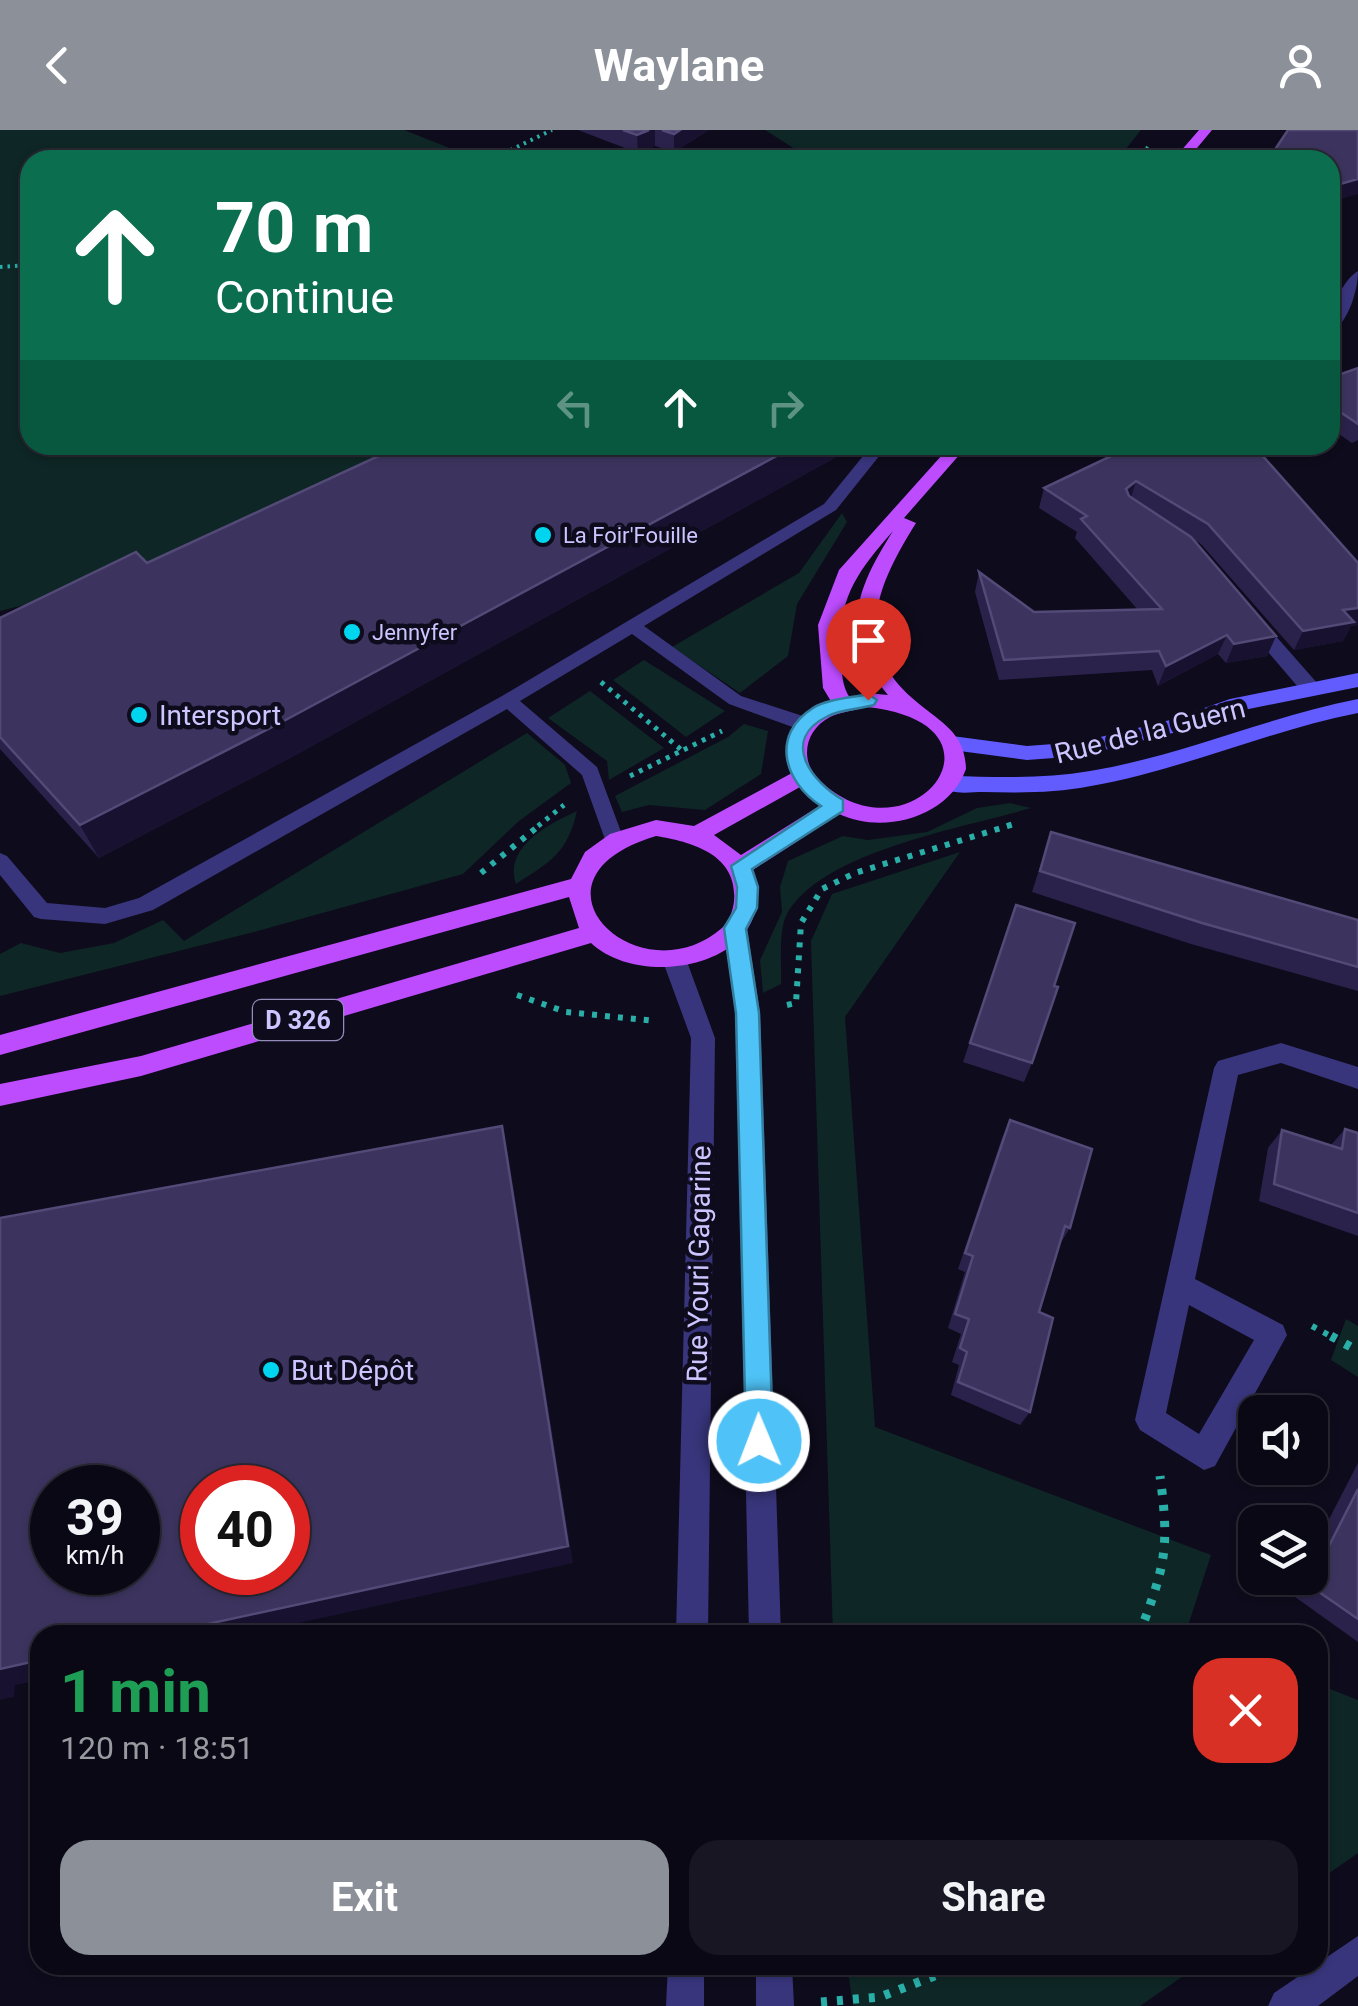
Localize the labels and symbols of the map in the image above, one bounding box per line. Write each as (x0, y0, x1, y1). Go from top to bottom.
place label: La Foir'Fouille (563, 523, 698, 548)
marker: La Foir'Fouille (532, 524, 554, 546)
pin (826, 598, 911, 701)
place label: Jennyfer (372, 620, 458, 645)
marker: Jennyfer (341, 621, 363, 643)
street label: Rue de la Guern (1051, 691, 1249, 771)
place label: Intersport (159, 699, 281, 732)
marker: Intersport (128, 704, 150, 726)
road number: D 326 (253, 1000, 343, 1040)
street label: Rue Youri Gagarine (680, 1145, 718, 1383)
place label: But Dépôt (291, 1354, 414, 1387)
marker: But Dépôt (260, 1359, 282, 1381)
position arrow (707, 1389, 811, 1493)
speed limit sign: 40 (180, 1465, 310, 1595)

